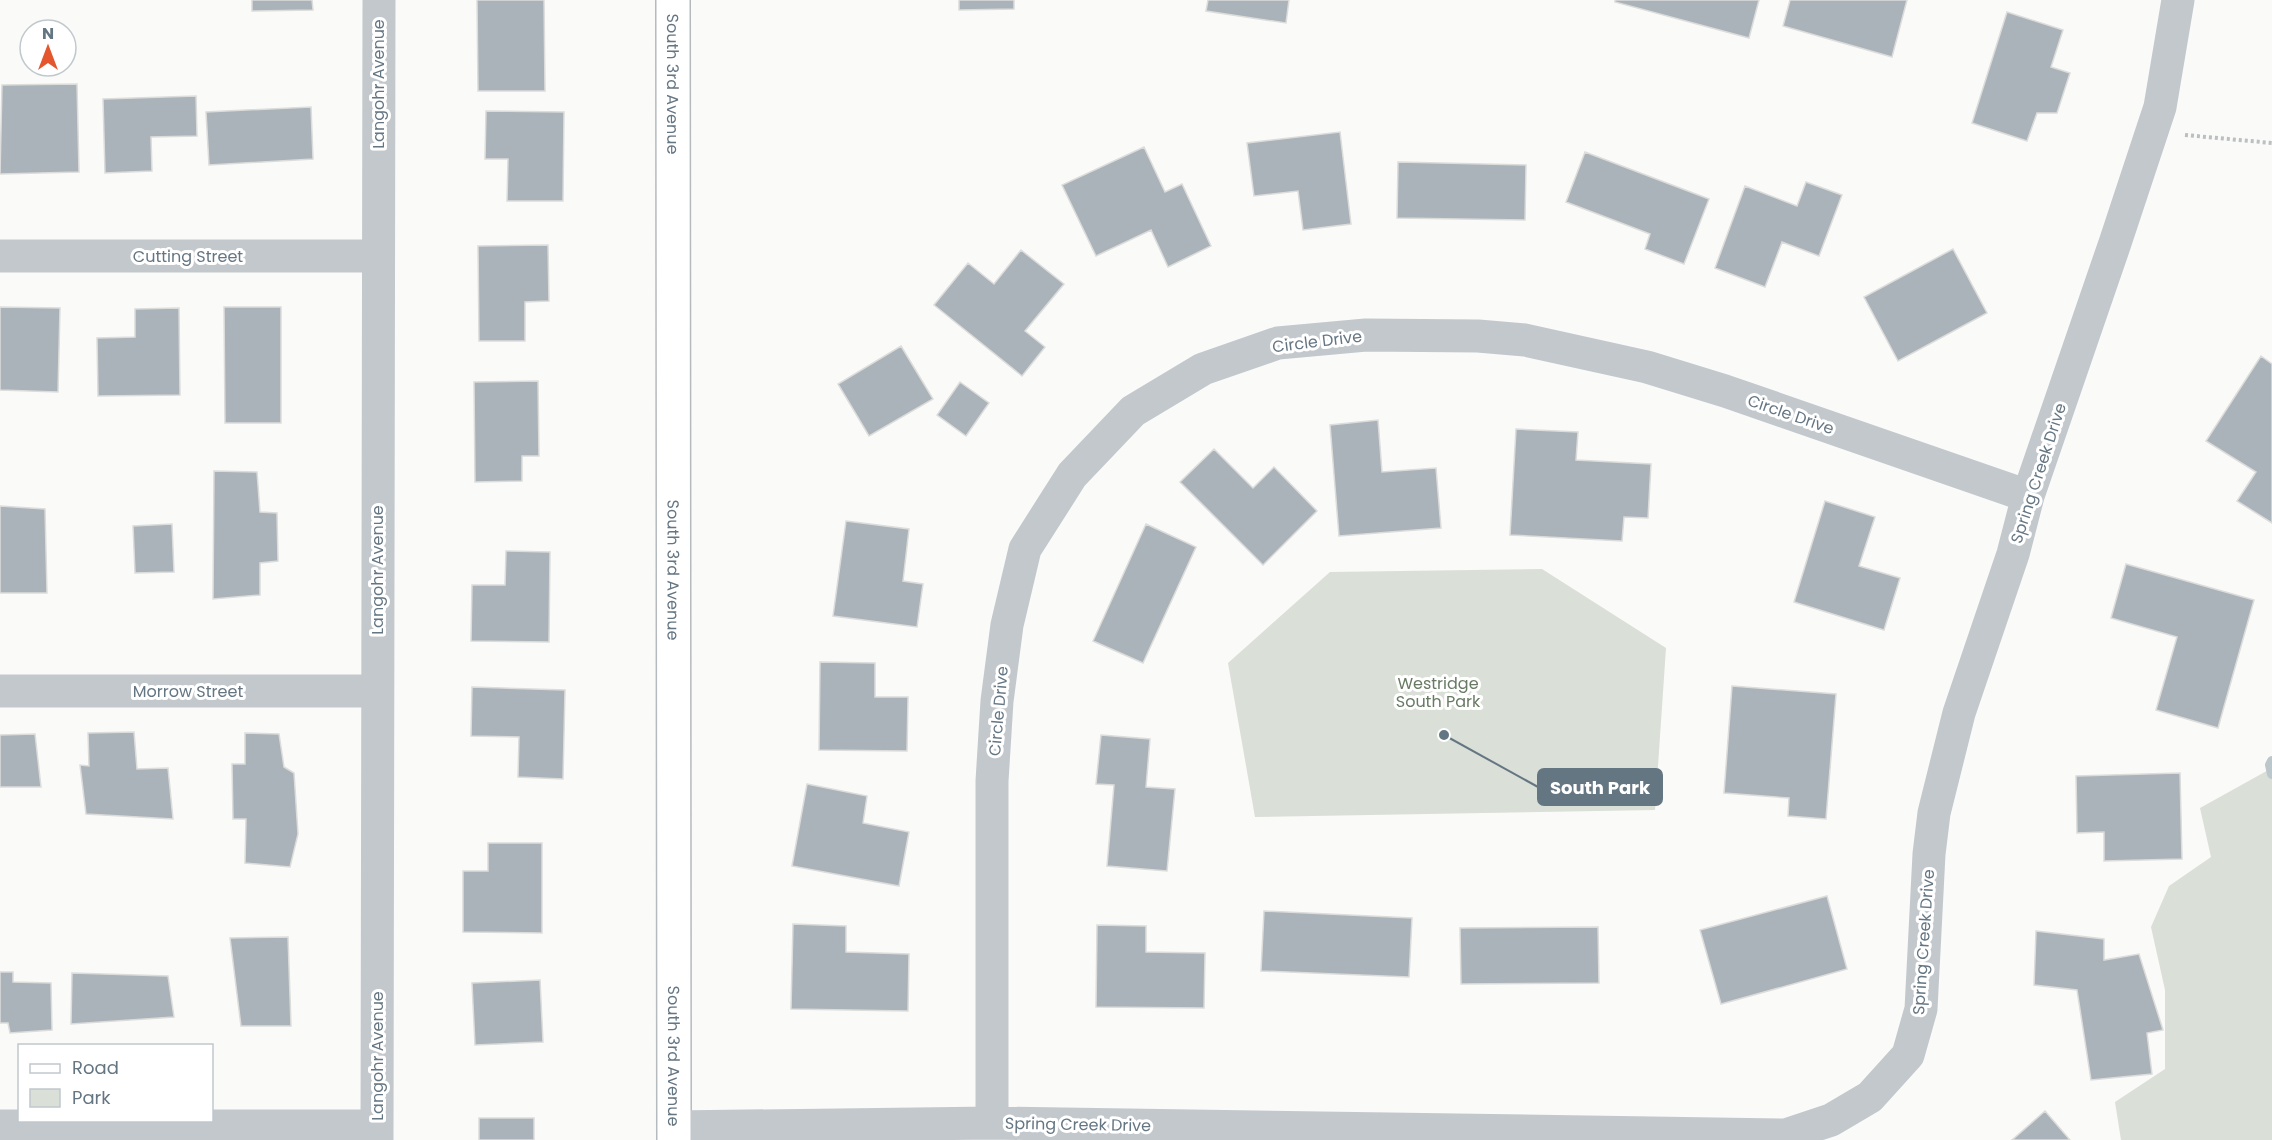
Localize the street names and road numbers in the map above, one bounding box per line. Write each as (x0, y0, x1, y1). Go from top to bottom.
street label: South 3rd Avenue (661, 14, 684, 155)
street label: Langohr Avenue (367, 19, 390, 149)
street label: Cutting Street (133, 245, 243, 268)
street label: Circle Drive (1271, 325, 1363, 358)
street label: Circle Drive (1744, 389, 1837, 440)
street label: Spring Creek Drive (2005, 400, 2072, 546)
street label: South 3rd Avenue (661, 500, 685, 641)
street label: Langohr Avenue (366, 505, 389, 635)
street label: Circle Drive (983, 665, 1014, 757)
street label: Morrow Street (133, 680, 243, 703)
street label: Spring Creek Drive (1907, 868, 1940, 1016)
street label: South 3rd Avenue (662, 986, 685, 1127)
street label: Langohr Avenue (366, 991, 389, 1121)
street label: Spring Creek Drive (1005, 1112, 1151, 1137)

